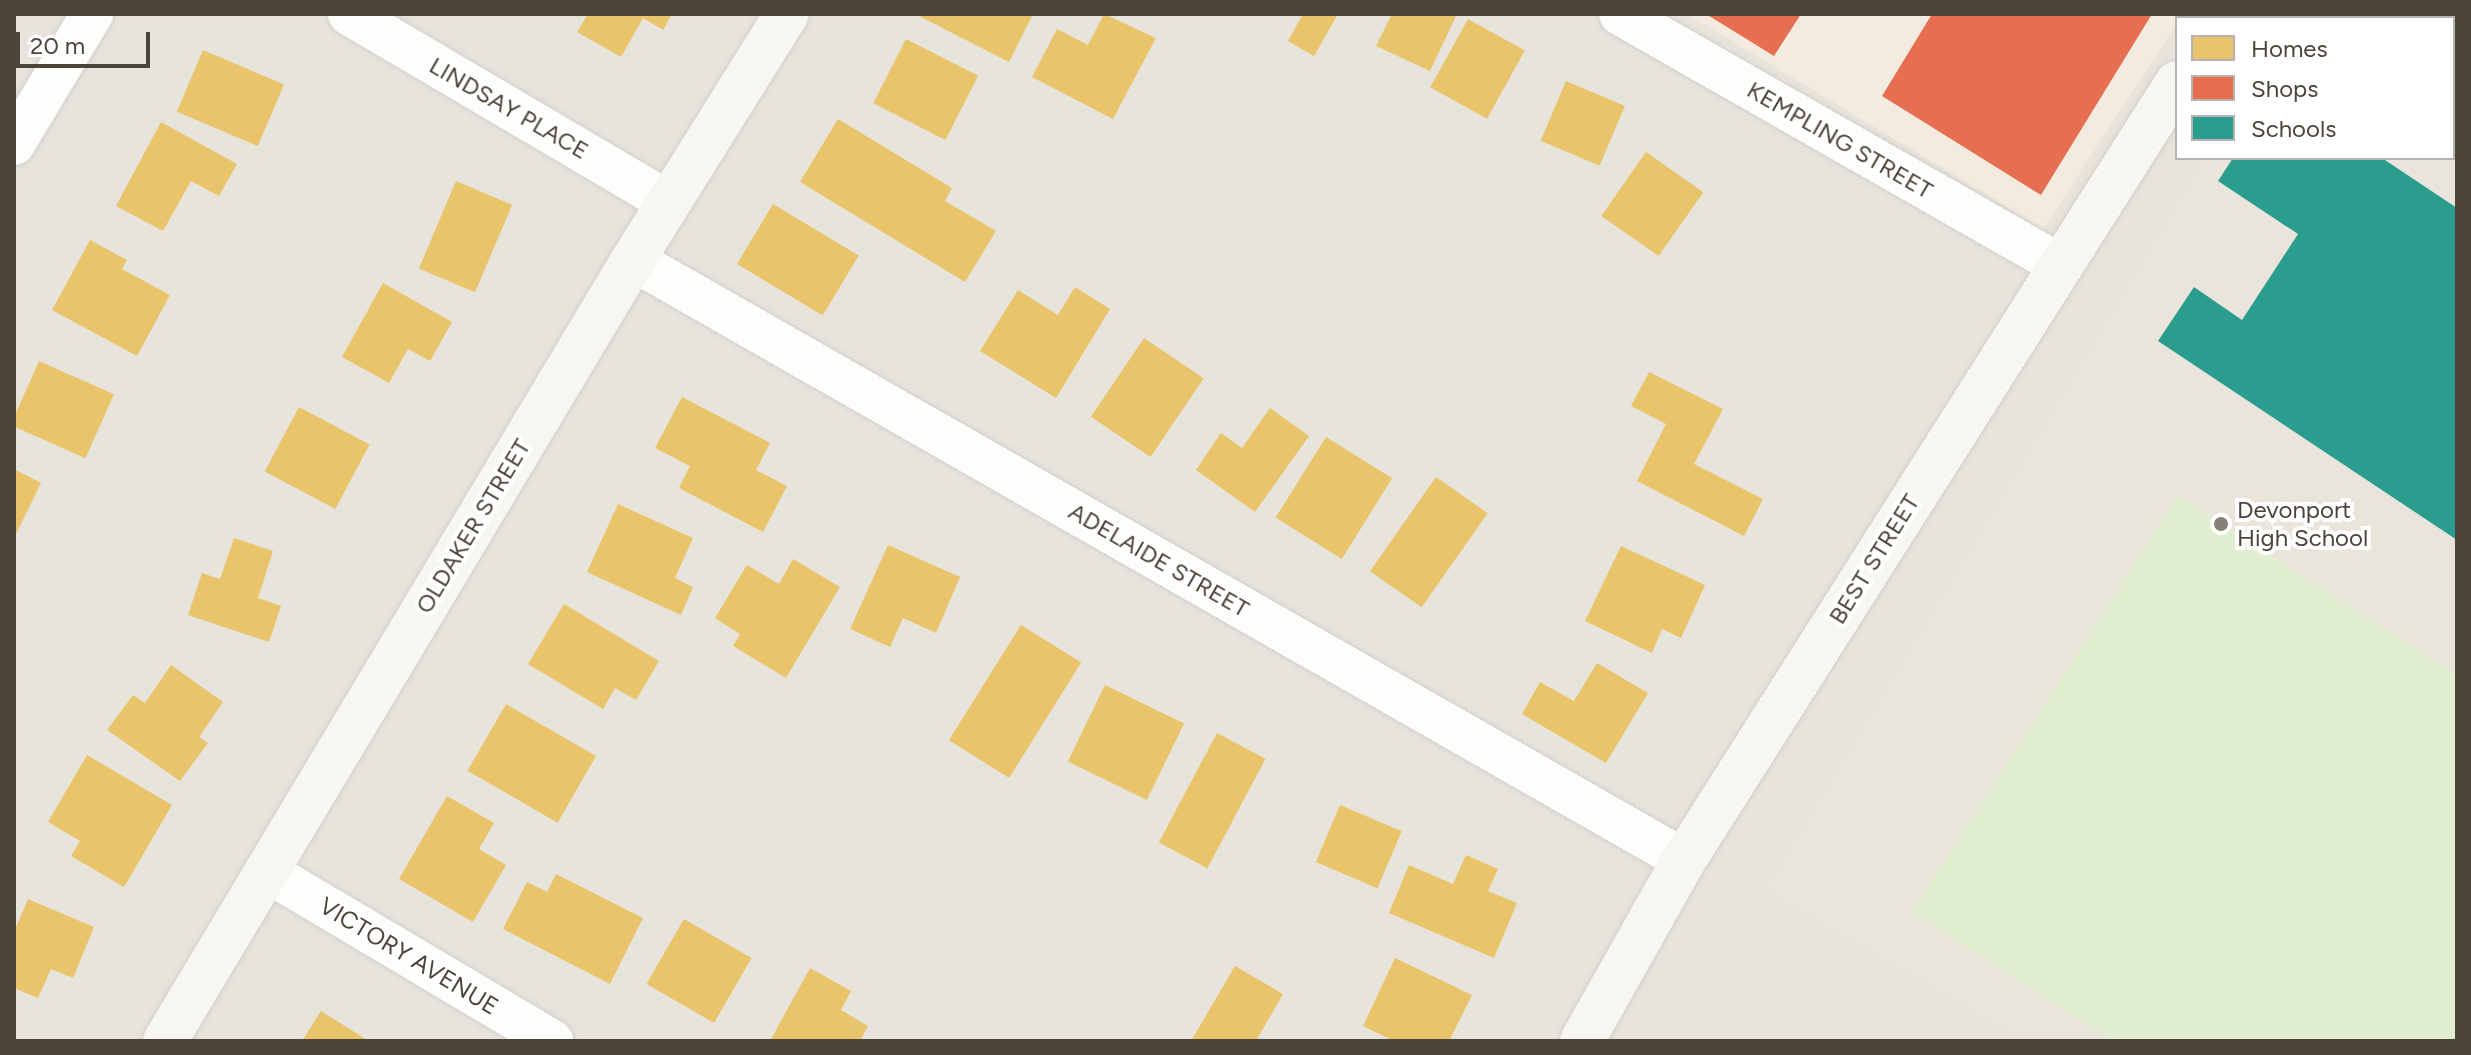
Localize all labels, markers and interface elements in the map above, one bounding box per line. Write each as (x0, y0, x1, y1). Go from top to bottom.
scale bar (20, 16, 154, 66)
legend (2175, 16, 2455, 160)
text: 20 m (30, 31, 85, 60)
text: Homes (2251, 34, 2328, 63)
street label: LINDSAY PLACE (424, 51, 594, 165)
text: Shops (2251, 74, 2318, 103)
street label: KEMPLING STREET (1742, 75, 1938, 205)
text: Schools (2251, 114, 2336, 143)
street label: OLDAKER STREET (410, 434, 536, 618)
street label: BEST STREET (1823, 489, 1925, 629)
place label: Devonport High School (2237, 496, 2368, 552)
street label: ADELAIDE STREET (1064, 497, 1254, 623)
marker: Devonport High School (2212, 515, 2230, 533)
street label: VICTORY AVENUE (314, 891, 504, 1021)

